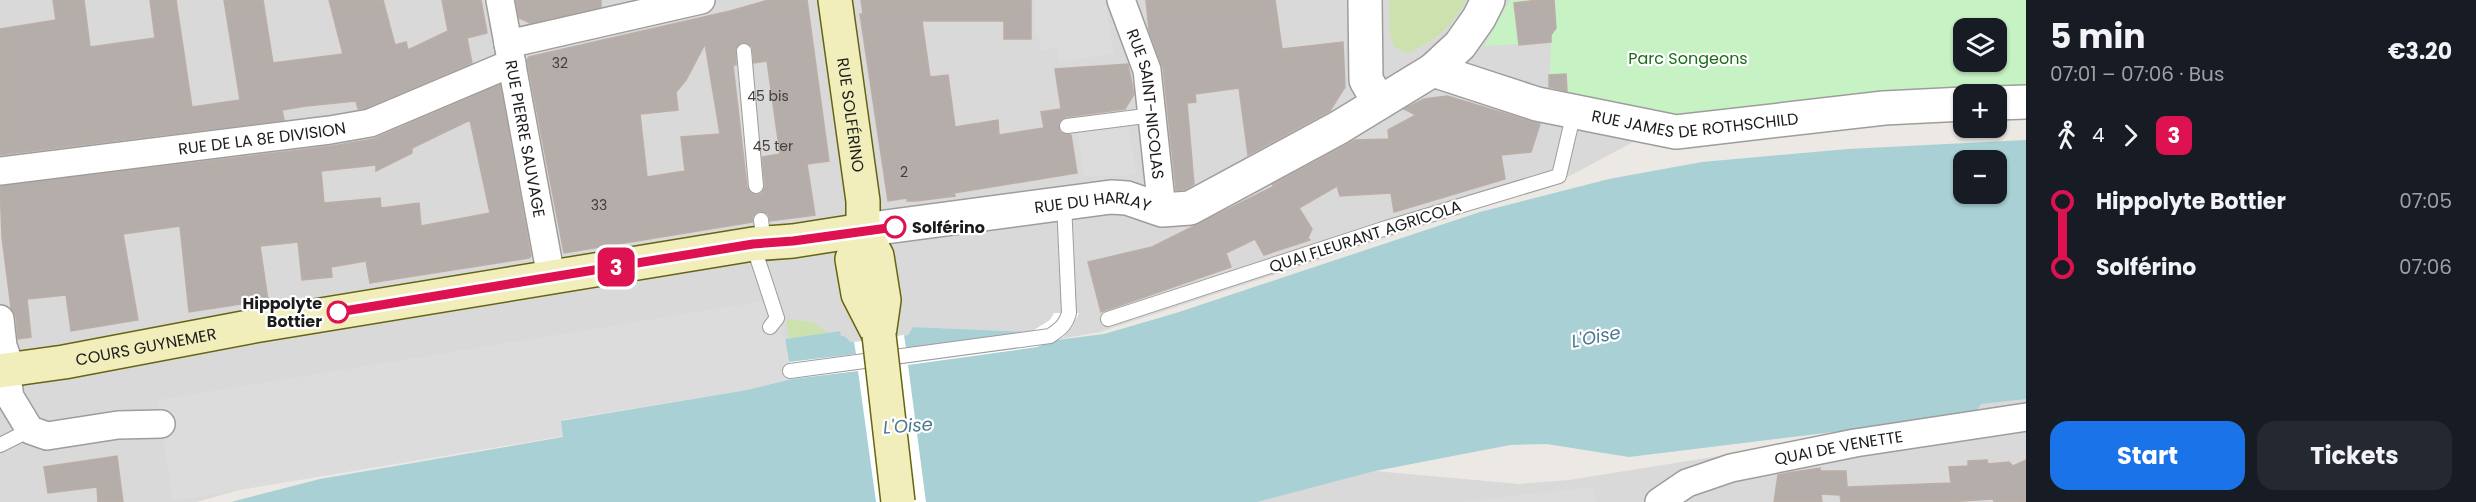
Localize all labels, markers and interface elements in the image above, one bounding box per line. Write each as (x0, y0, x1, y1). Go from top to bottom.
text: 5 min (2050, 13, 2145, 60)
map controls (1953, 18, 2007, 204)
button: layers (1953, 18, 2007, 72)
street label: RUE SAINT-NICOLAS (1121, 26, 1170, 181)
text: €3.20 (2388, 36, 2452, 67)
park label: Parc Songeons (1628, 47, 1748, 70)
house number: 32 (552, 53, 568, 73)
street label: RUE SOLFÉRINO (831, 56, 870, 174)
street label: RUE PIERRE SAUVAGE (499, 58, 551, 219)
text: 07:01 – 07:06 · Bus (2050, 60, 2224, 88)
button: + (1953, 84, 2007, 138)
house number: 45 bis (747, 86, 789, 106)
street label: RUE JAMES DE ROTHSCHILD (1590, 104, 1800, 144)
street label: RUE DE LA 8E DIVISION (177, 116, 348, 161)
icon: walk (2050, 119, 2083, 152)
icon: forward (2114, 119, 2147, 152)
text: 4 (2092, 121, 2105, 149)
text: 3 (2168, 121, 2180, 150)
house number: 45 ter (753, 136, 793, 156)
button: − (1953, 150, 2007, 204)
house number: 2 (900, 162, 908, 182)
street label: RUE DU HARLAY (1033, 186, 1155, 219)
text: Hippolyte Bottier (2096, 186, 2286, 217)
text: 07:05 (2399, 187, 2452, 215)
street label: QUAI FLEURANT AGRICOLA (1266, 194, 1464, 278)
house number: 33 (591, 195, 607, 215)
marker: Solférino (884, 216, 906, 238)
place label: Solférino (912, 216, 985, 239)
line badge: 3 (596, 248, 636, 286)
text: Solférino (2096, 252, 2196, 283)
text: 3 (610, 253, 622, 282)
text: 07:06 (2399, 253, 2452, 281)
place label: Hippolyte Bottier (242, 292, 322, 333)
marker: Hippolyte Bottier (327, 301, 349, 323)
water label: L'Oise (1569, 319, 1623, 354)
street label: COURS GUYNEMER (74, 322, 218, 372)
water label: L'Oise (882, 411, 934, 440)
button: Start (2050, 421, 2245, 490)
button: Tickets (2257, 421, 2452, 490)
street label: QUAI DE VENETTE (1772, 425, 1905, 471)

